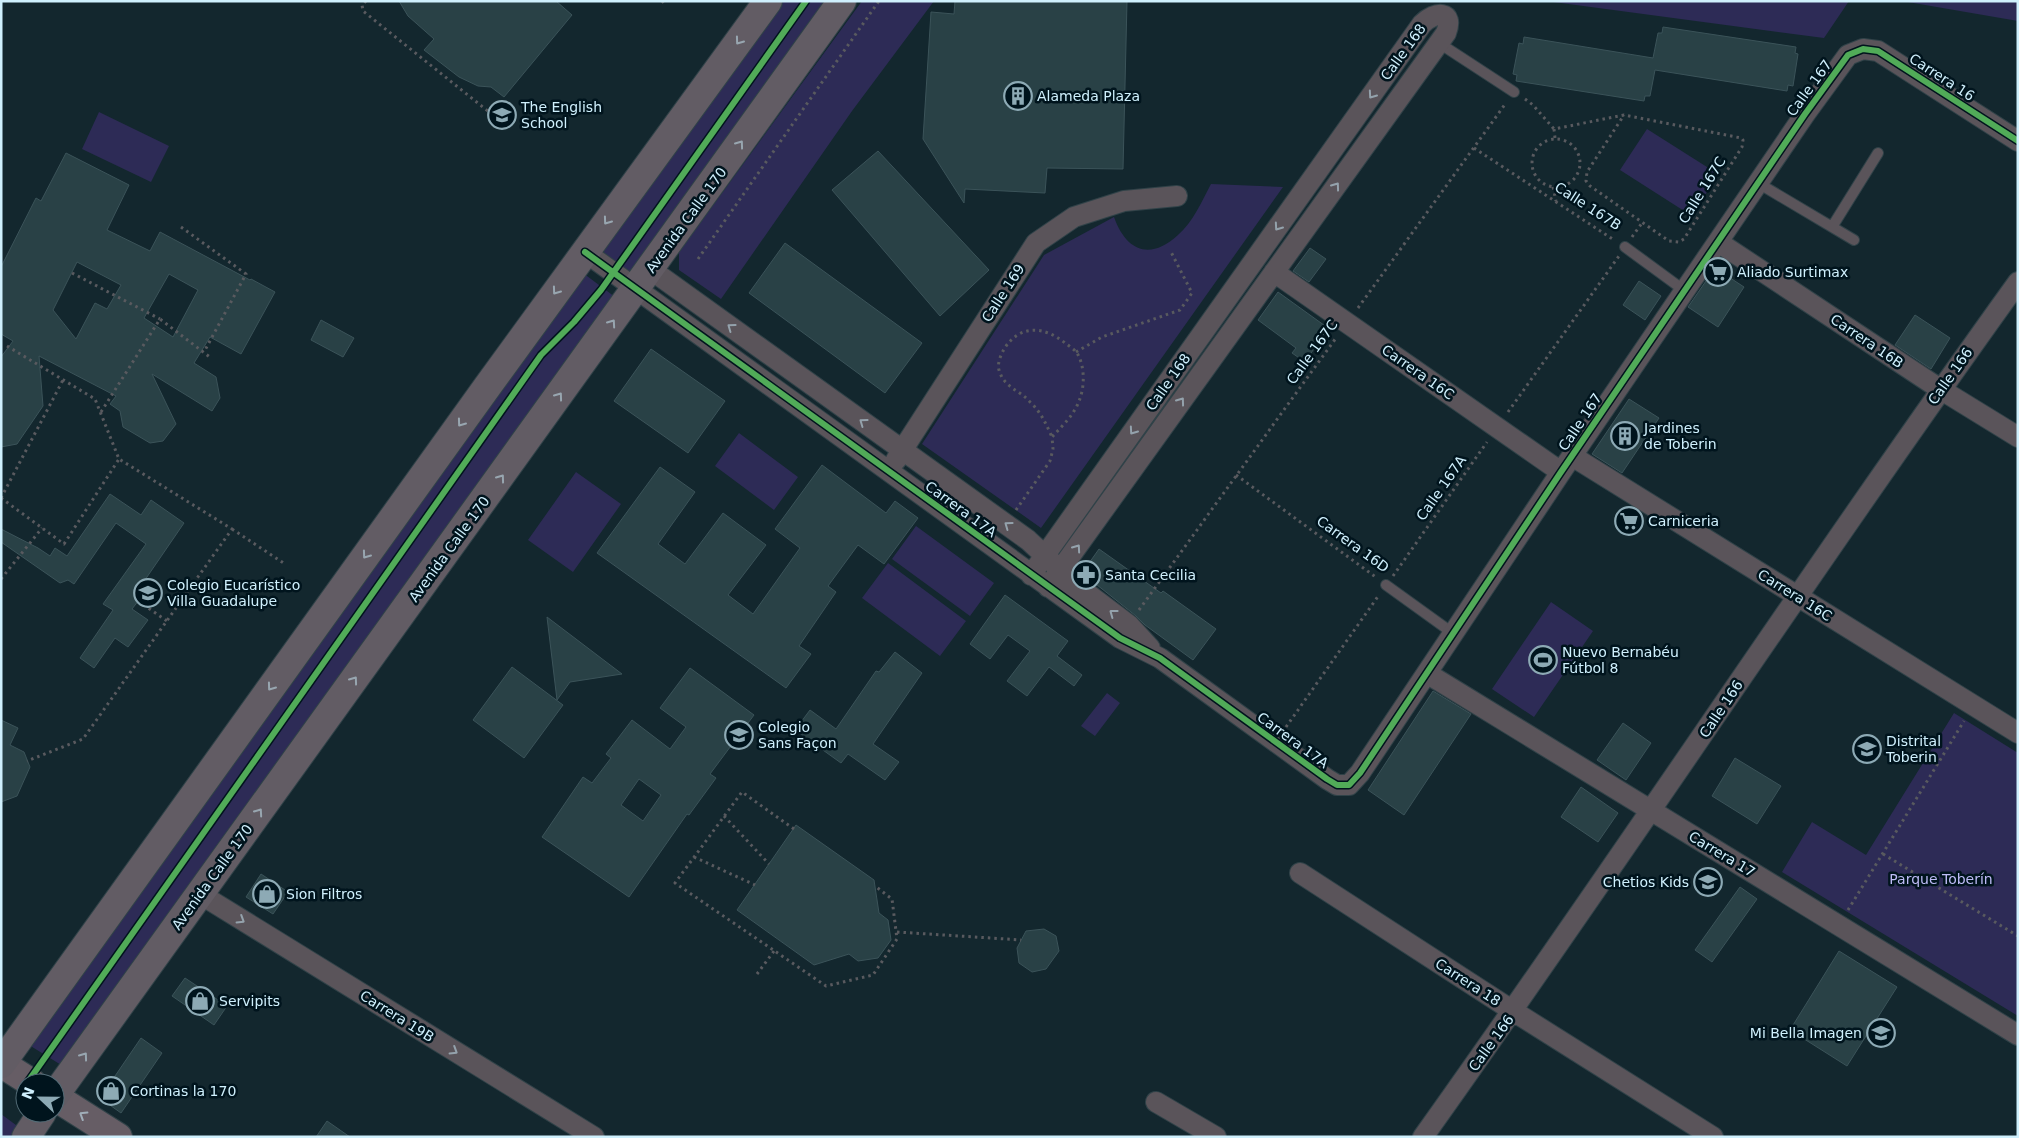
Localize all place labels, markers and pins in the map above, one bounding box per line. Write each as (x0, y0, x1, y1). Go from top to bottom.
building icon: Alameda Plaza (1003, 81, 1033, 111)
place label: Alameda Plaza (1037, 88, 1140, 104)
place label: The English School (520, 99, 602, 131)
school or university icon: The English School (487, 100, 517, 130)
supermarket icon: Aliado Surtimax (1703, 257, 1733, 287)
place label: Aliado Surtimax (1737, 264, 1848, 280)
place label: Jardines de Toberin (1643, 420, 1717, 452)
building icon: Jardines de Toberin (1610, 421, 1640, 451)
supermarket icon: Carniceria (1614, 506, 1644, 536)
place label: Carniceria (1648, 513, 1719, 529)
pharmacy icon: Santa Cecilia (1071, 560, 1101, 590)
place label: Santa Cecilia (1105, 567, 1196, 583)
place label: Colegio Eucarístico Villa Guadalupe (167, 577, 300, 609)
school or university icon: Colegio Eucarístico Villa Guadalupe (133, 578, 163, 608)
place label: Nuevo Bernabéu Fútbol 8 (1562, 644, 1679, 676)
sports icon: Nuevo Bernabéu Fútbol 8 (1528, 645, 1558, 675)
place label: Colegio Sans Façon (758, 719, 837, 751)
school or university icon: Colegio Sans Façon (724, 720, 754, 750)
place label: Distrital Toberin (1885, 733, 1941, 765)
school or university icon: Distrital Toberin (1852, 734, 1882, 764)
school or university icon: Chetios Kids (1693, 867, 1723, 897)
place label: Chetios Kids (1603, 874, 1689, 890)
shop icon: Sion Filtros (252, 879, 282, 909)
place label: Sion Filtros (286, 886, 362, 902)
shop icon: Servipits (185, 986, 215, 1016)
place label: Servipits (219, 993, 280, 1009)
school or university icon: Mi Bella Imagen (1866, 1018, 1896, 1048)
place label: Mi Bella Imagen (1750, 1025, 1862, 1041)
shop icon: Cortinas la 170 (96, 1076, 126, 1106)
place label: Cortinas la 170 (130, 1083, 236, 1099)

